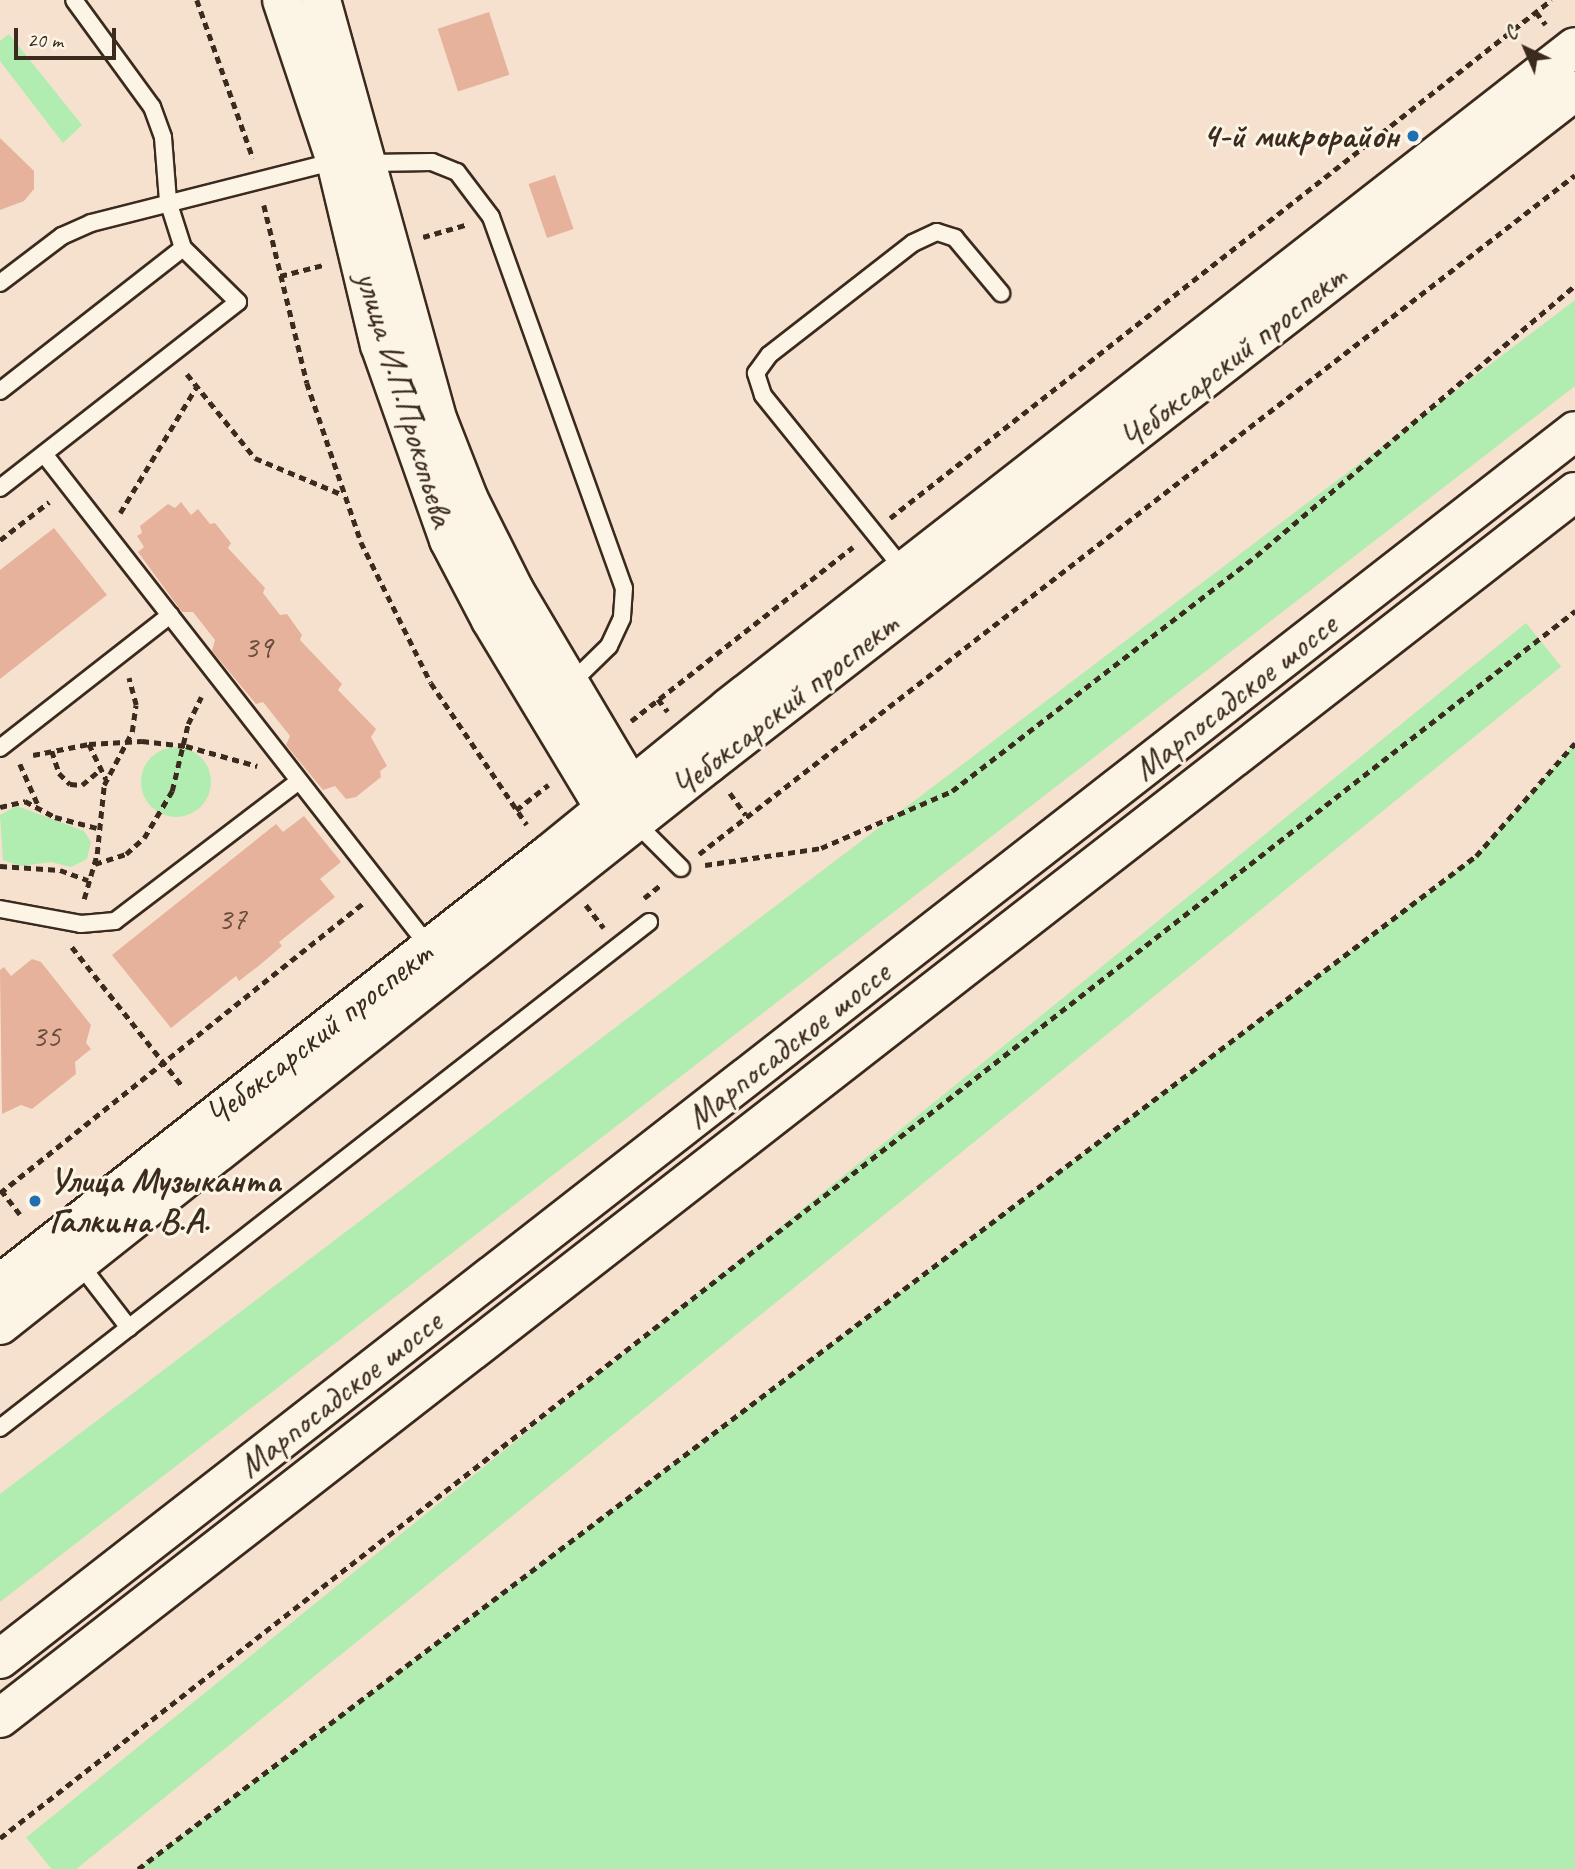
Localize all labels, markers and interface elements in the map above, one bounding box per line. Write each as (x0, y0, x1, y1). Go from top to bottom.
scale bar (18, 14, 119, 58)
north arrow (1491, 14, 1561, 84)
text: С (1500, 22, 1523, 46)
text: 20 m (27, 27, 63, 53)
place label: 4-й микрорайон (1203, 115, 1399, 157)
marker: 4-й микрорайон (1405, 128, 1421, 144)
street label: Чебоксарский проспект (1111, 255, 1355, 459)
street label: улица И.П.Прокопьева (346, 266, 464, 532)
street label: Чебоксарский проспект (663, 603, 907, 807)
street label: Марпосадское шоссе (1125, 604, 1345, 790)
house number: 39 (244, 628, 272, 666)
house number: 37 (218, 900, 246, 938)
street label: Чебоксарский проспект (197, 932, 441, 1136)
street label: Марпосадское шоссе (678, 952, 898, 1138)
house number: 35 (32, 1017, 60, 1055)
place label: Улица Музыканта Галкина В.А. (49, 1160, 280, 1242)
marker: Улица Музыканта Галкина В.А. (27, 1193, 43, 1209)
street label: Марпосадское шоссе (230, 1301, 450, 1487)

